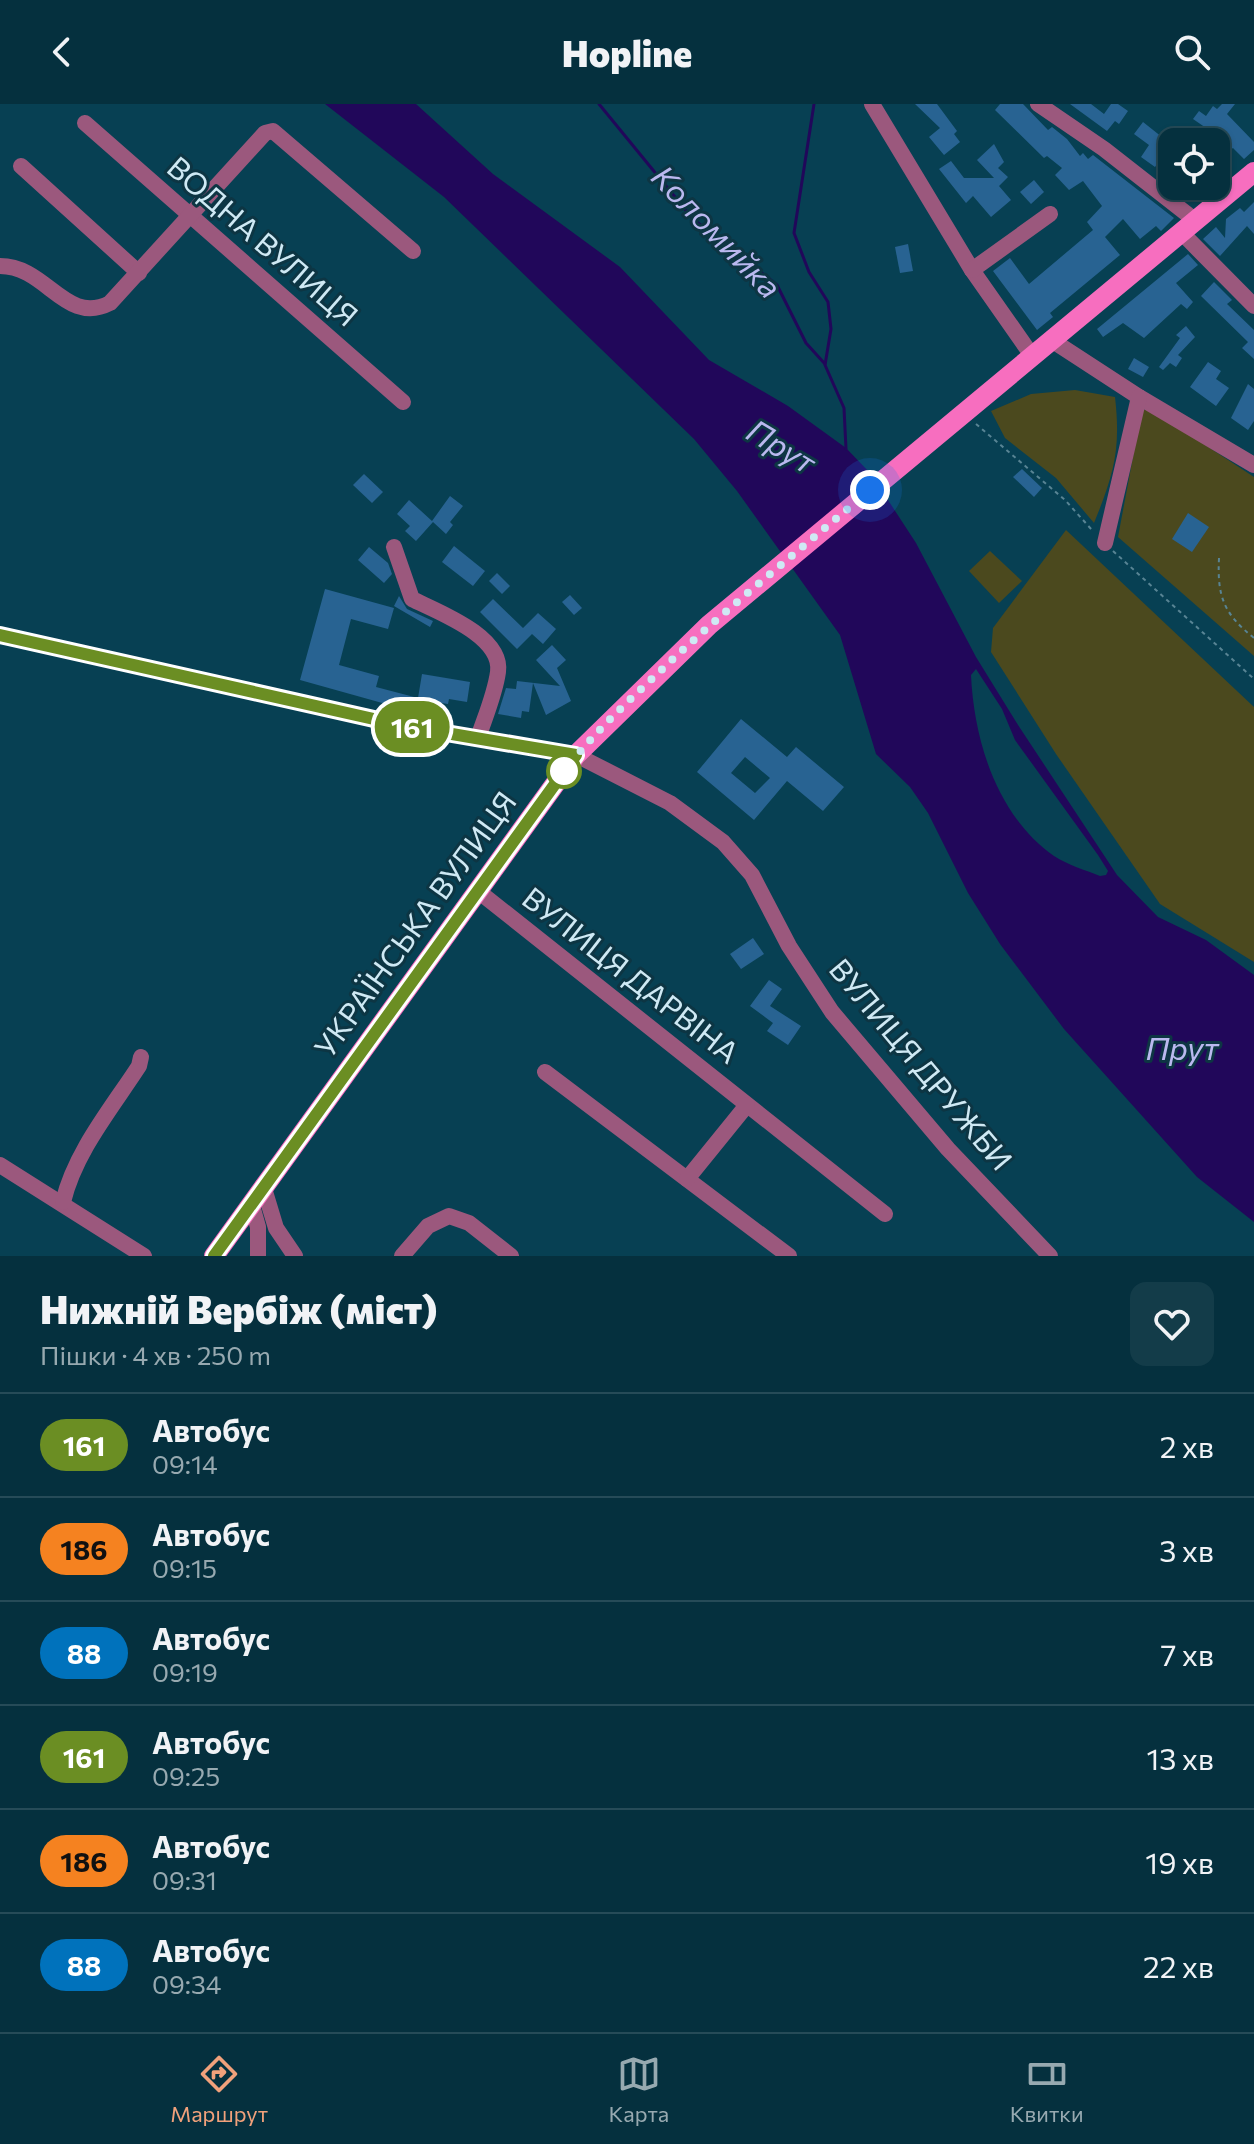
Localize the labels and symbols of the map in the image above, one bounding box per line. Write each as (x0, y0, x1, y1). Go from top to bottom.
street label: ВОДНА ВУЛИЦЯ (161, 147, 367, 333)
water label: Коломийка (644, 156, 791, 306)
water label: Прут (740, 409, 825, 482)
your location (850, 470, 890, 510)
line badge: 161 (366, 701, 458, 753)
unlabelled marker (547, 754, 581, 788)
street label: УКРАЇНСЬКА ВУЛИЦЯ (305, 783, 523, 1064)
street label: ВУЛИЦЯ ДАРВІНА (516, 878, 747, 1070)
street label: ВУЛИЦЯ ДРУЖБИ (823, 950, 1021, 1177)
water label: Прут (1145, 1027, 1221, 1067)

